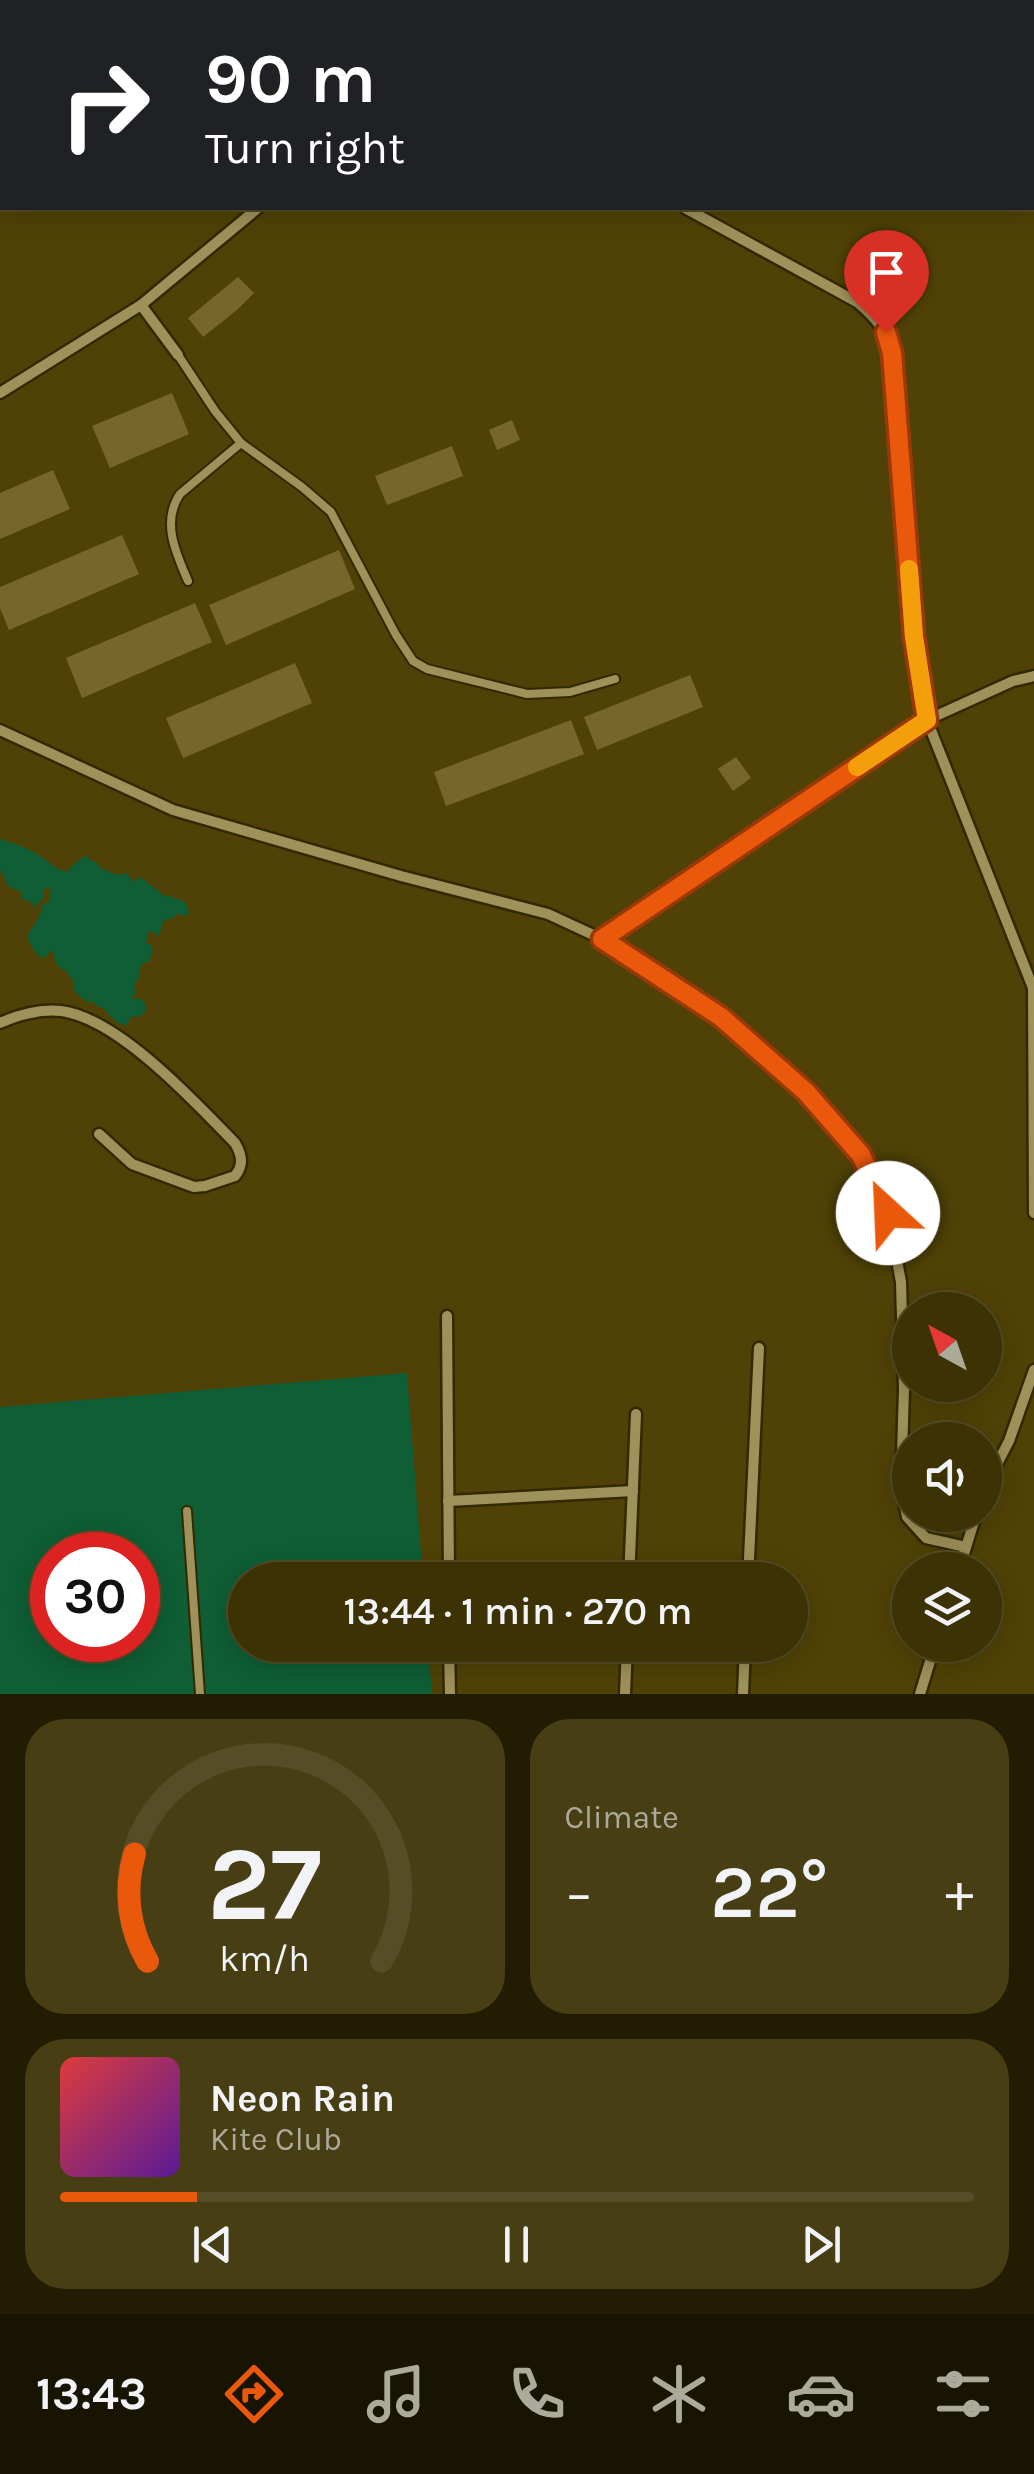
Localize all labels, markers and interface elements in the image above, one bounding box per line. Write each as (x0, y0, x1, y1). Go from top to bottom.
text: 90 m (205, 38, 376, 120)
icon: right (40, 40, 170, 170)
text: Turn right (205, 122, 405, 174)
pin (844, 230, 929, 333)
icon: arrive (859, 245, 914, 300)
position arrow (836, 1161, 940, 1265)
north arrow (892, 1292, 1002, 1402)
map controls (892, 1292, 1002, 1662)
button: sound (892, 1422, 1002, 1532)
speed limit sign: 30 (30, 1532, 160, 1662)
button: layers (892, 1552, 1002, 1662)
text: 13:44 · 1 min · 270 m (344, 1589, 692, 1634)
text: Climate (565, 1799, 679, 1836)
text: 27 (207, 1824, 322, 1945)
text: 22° (710, 1848, 828, 1936)
text: − (565, 1861, 593, 1925)
text: + (945, 1861, 974, 1925)
text: km/h (219, 1938, 310, 1980)
text: Neon Rain (210, 2076, 395, 2121)
text: Kite Club (210, 2121, 342, 2158)
icon: previous (185, 2217, 240, 2272)
icon: pause (489, 2217, 544, 2272)
icon: next (794, 2217, 849, 2272)
icon: directions (219, 2359, 289, 2429)
icon: music (361, 2359, 431, 2429)
icon: phone (502, 2359, 572, 2429)
icon: climate (644, 2359, 714, 2429)
icon: car (786, 2359, 856, 2429)
icon: filters (928, 2359, 998, 2429)
text: 13:43 (36, 2368, 147, 2420)

